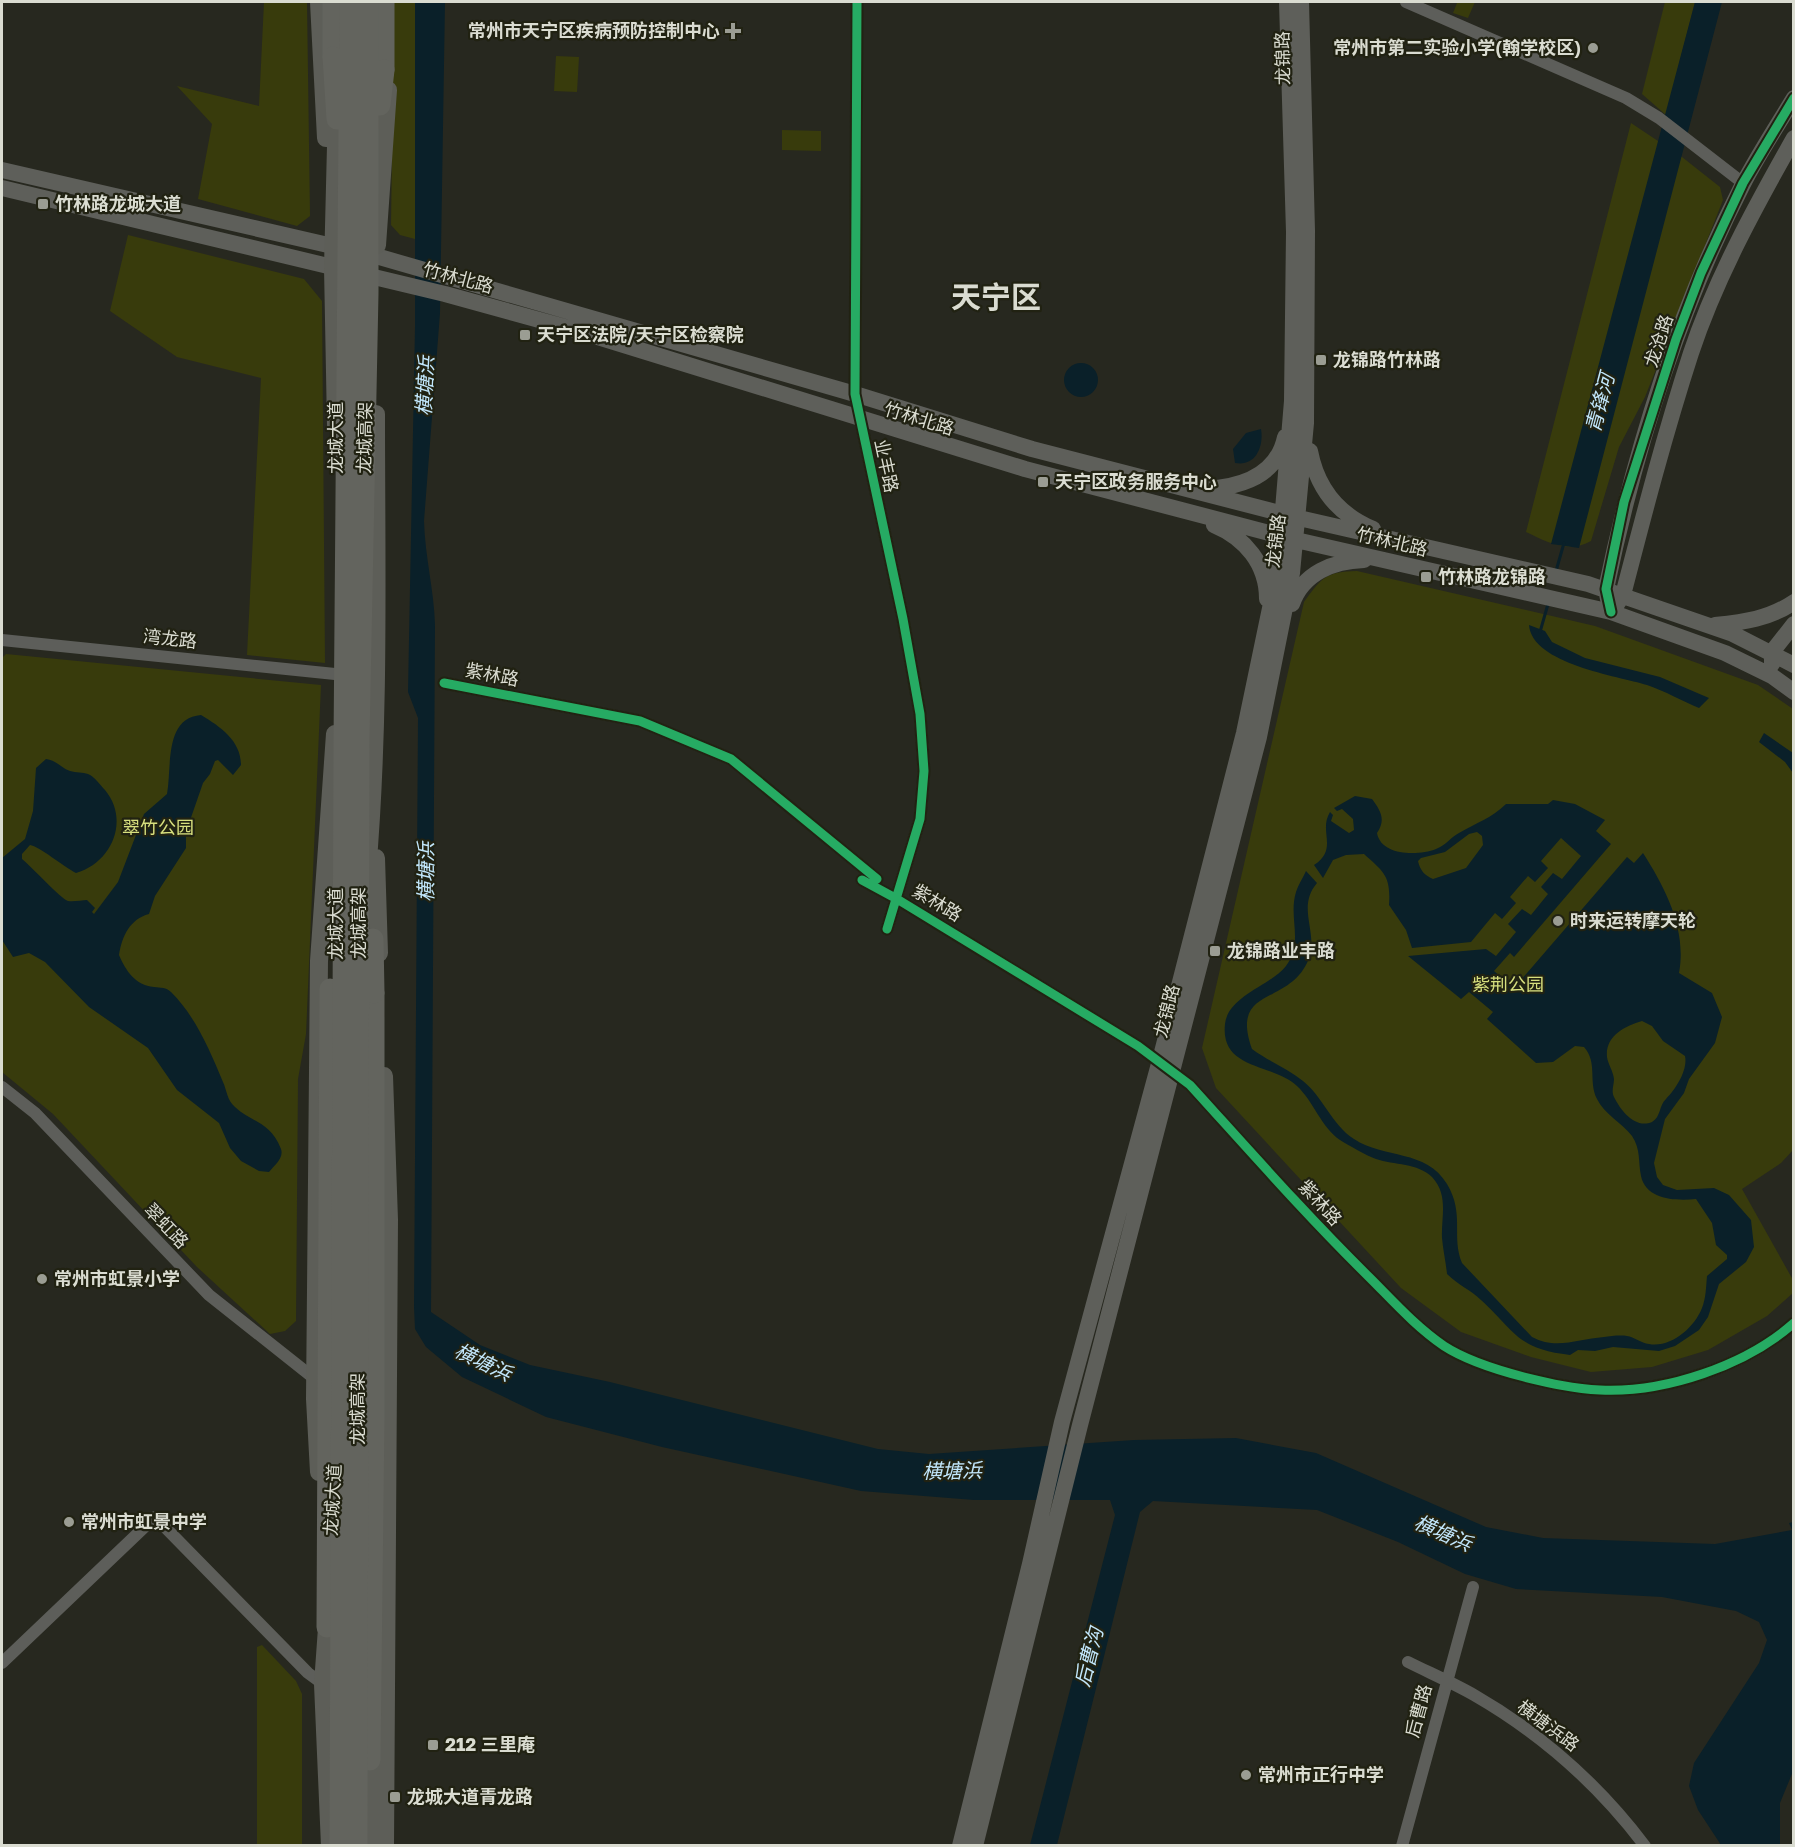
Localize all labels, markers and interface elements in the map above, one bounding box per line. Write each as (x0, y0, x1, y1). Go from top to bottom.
place label: 常州市天宁区疾病预防控制中心 (468, 19, 720, 41)
marker: 常州市天宁区疾病预防控制中心 (724, 22, 742, 40)
street label: 龙锦路 (1271, 31, 1293, 85)
place label: 常州市第二实验小学(翰学校区) (1333, 36, 1581, 58)
marker: 常州市第二实验小学(翰学校区) (1586, 41, 1600, 55)
place label: 竹林路龙城大道 (55, 192, 181, 214)
marker: 竹林路龙城大道 (36, 197, 50, 211)
street label: 竹林北路 (421, 257, 496, 297)
district label: 天宁区 (951, 279, 1041, 315)
street label: 龙沧路 (1639, 312, 1677, 370)
place label: 天宁区法院/天宁区检察院 (537, 323, 744, 345)
marker: 天宁区法院/天宁区检察院 (518, 328, 532, 342)
place label: 龙锦路竹林路 (1333, 348, 1441, 370)
water label: 横塘浜 (410, 353, 438, 417)
marker: 龙锦路竹林路 (1314, 353, 1328, 367)
water label: 青锋河 (1580, 367, 1619, 435)
street label: 竹林北路 (882, 397, 957, 439)
street label: 龙城大道 (324, 402, 346, 474)
street label: 龙城高架 (352, 402, 376, 474)
street label: 业丰路 (871, 437, 903, 494)
place label: 天宁区政务服务中心 (1055, 470, 1217, 492)
marker: 天宁区政务服务中心 (1036, 475, 1050, 489)
street label: 龙锦路 (1261, 513, 1289, 569)
street label: 竹林北路 (1355, 522, 1430, 560)
place label: 竹林路龙锦路 (1438, 565, 1546, 587)
marker: 竹林路龙锦路 (1419, 570, 1433, 584)
street label: 湾龙路 (142, 624, 198, 652)
street label: 紫林路 (464, 658, 521, 690)
park label: 翠竹公园 (122, 816, 194, 838)
water label: 横塘浜 (413, 840, 437, 902)
street label: 紫林路 (909, 879, 966, 925)
street label: 龙城高架 (347, 887, 369, 959)
street label: 龙城大道 (324, 888, 346, 960)
place label: 时来运转摩天轮 (1570, 909, 1696, 931)
marker: 时来运转摩天轮 (1551, 914, 1565, 928)
place label: 龙锦路业丰路 (1227, 939, 1335, 961)
marker: 龙锦路业丰路 (1208, 944, 1222, 958)
park label: 紫荆公园 (1472, 973, 1544, 995)
street label: 龙锦路 (1149, 982, 1183, 1040)
street label: 紫林路 (1295, 1175, 1347, 1230)
street label: 翠虹路 (140, 1198, 193, 1252)
place label: 常州市虹景小学 (54, 1267, 180, 1289)
marker: 常州市虹景小学 (35, 1272, 49, 1286)
water label: 横塘浜 (451, 1337, 517, 1386)
street label: 龙城高架 (346, 1373, 368, 1445)
water label: 横塘浜 (922, 1457, 984, 1483)
street label: 龙城大道 (319, 1463, 345, 1536)
water label: 横塘浜 (1411, 1509, 1478, 1556)
place label: 常州市虹景中学 (81, 1510, 207, 1532)
marker: 常州市虹景中学 (62, 1515, 76, 1529)
water label: 后曹沟 (1069, 1623, 1107, 1689)
street label: 后曹路 (1400, 1682, 1436, 1740)
street label: 横塘浜路 (1513, 1695, 1584, 1756)
place label: 212 三里庵 (445, 1733, 535, 1755)
marker: 212 三里庵 (426, 1738, 440, 1752)
place label: 常州市正行中学 (1258, 1763, 1384, 1785)
marker: 常州市正行中学 (1239, 1768, 1253, 1782)
place label: 龙城大道青龙路 (407, 1785, 533, 1807)
marker: 龙城大道青龙路 (388, 1790, 402, 1804)

